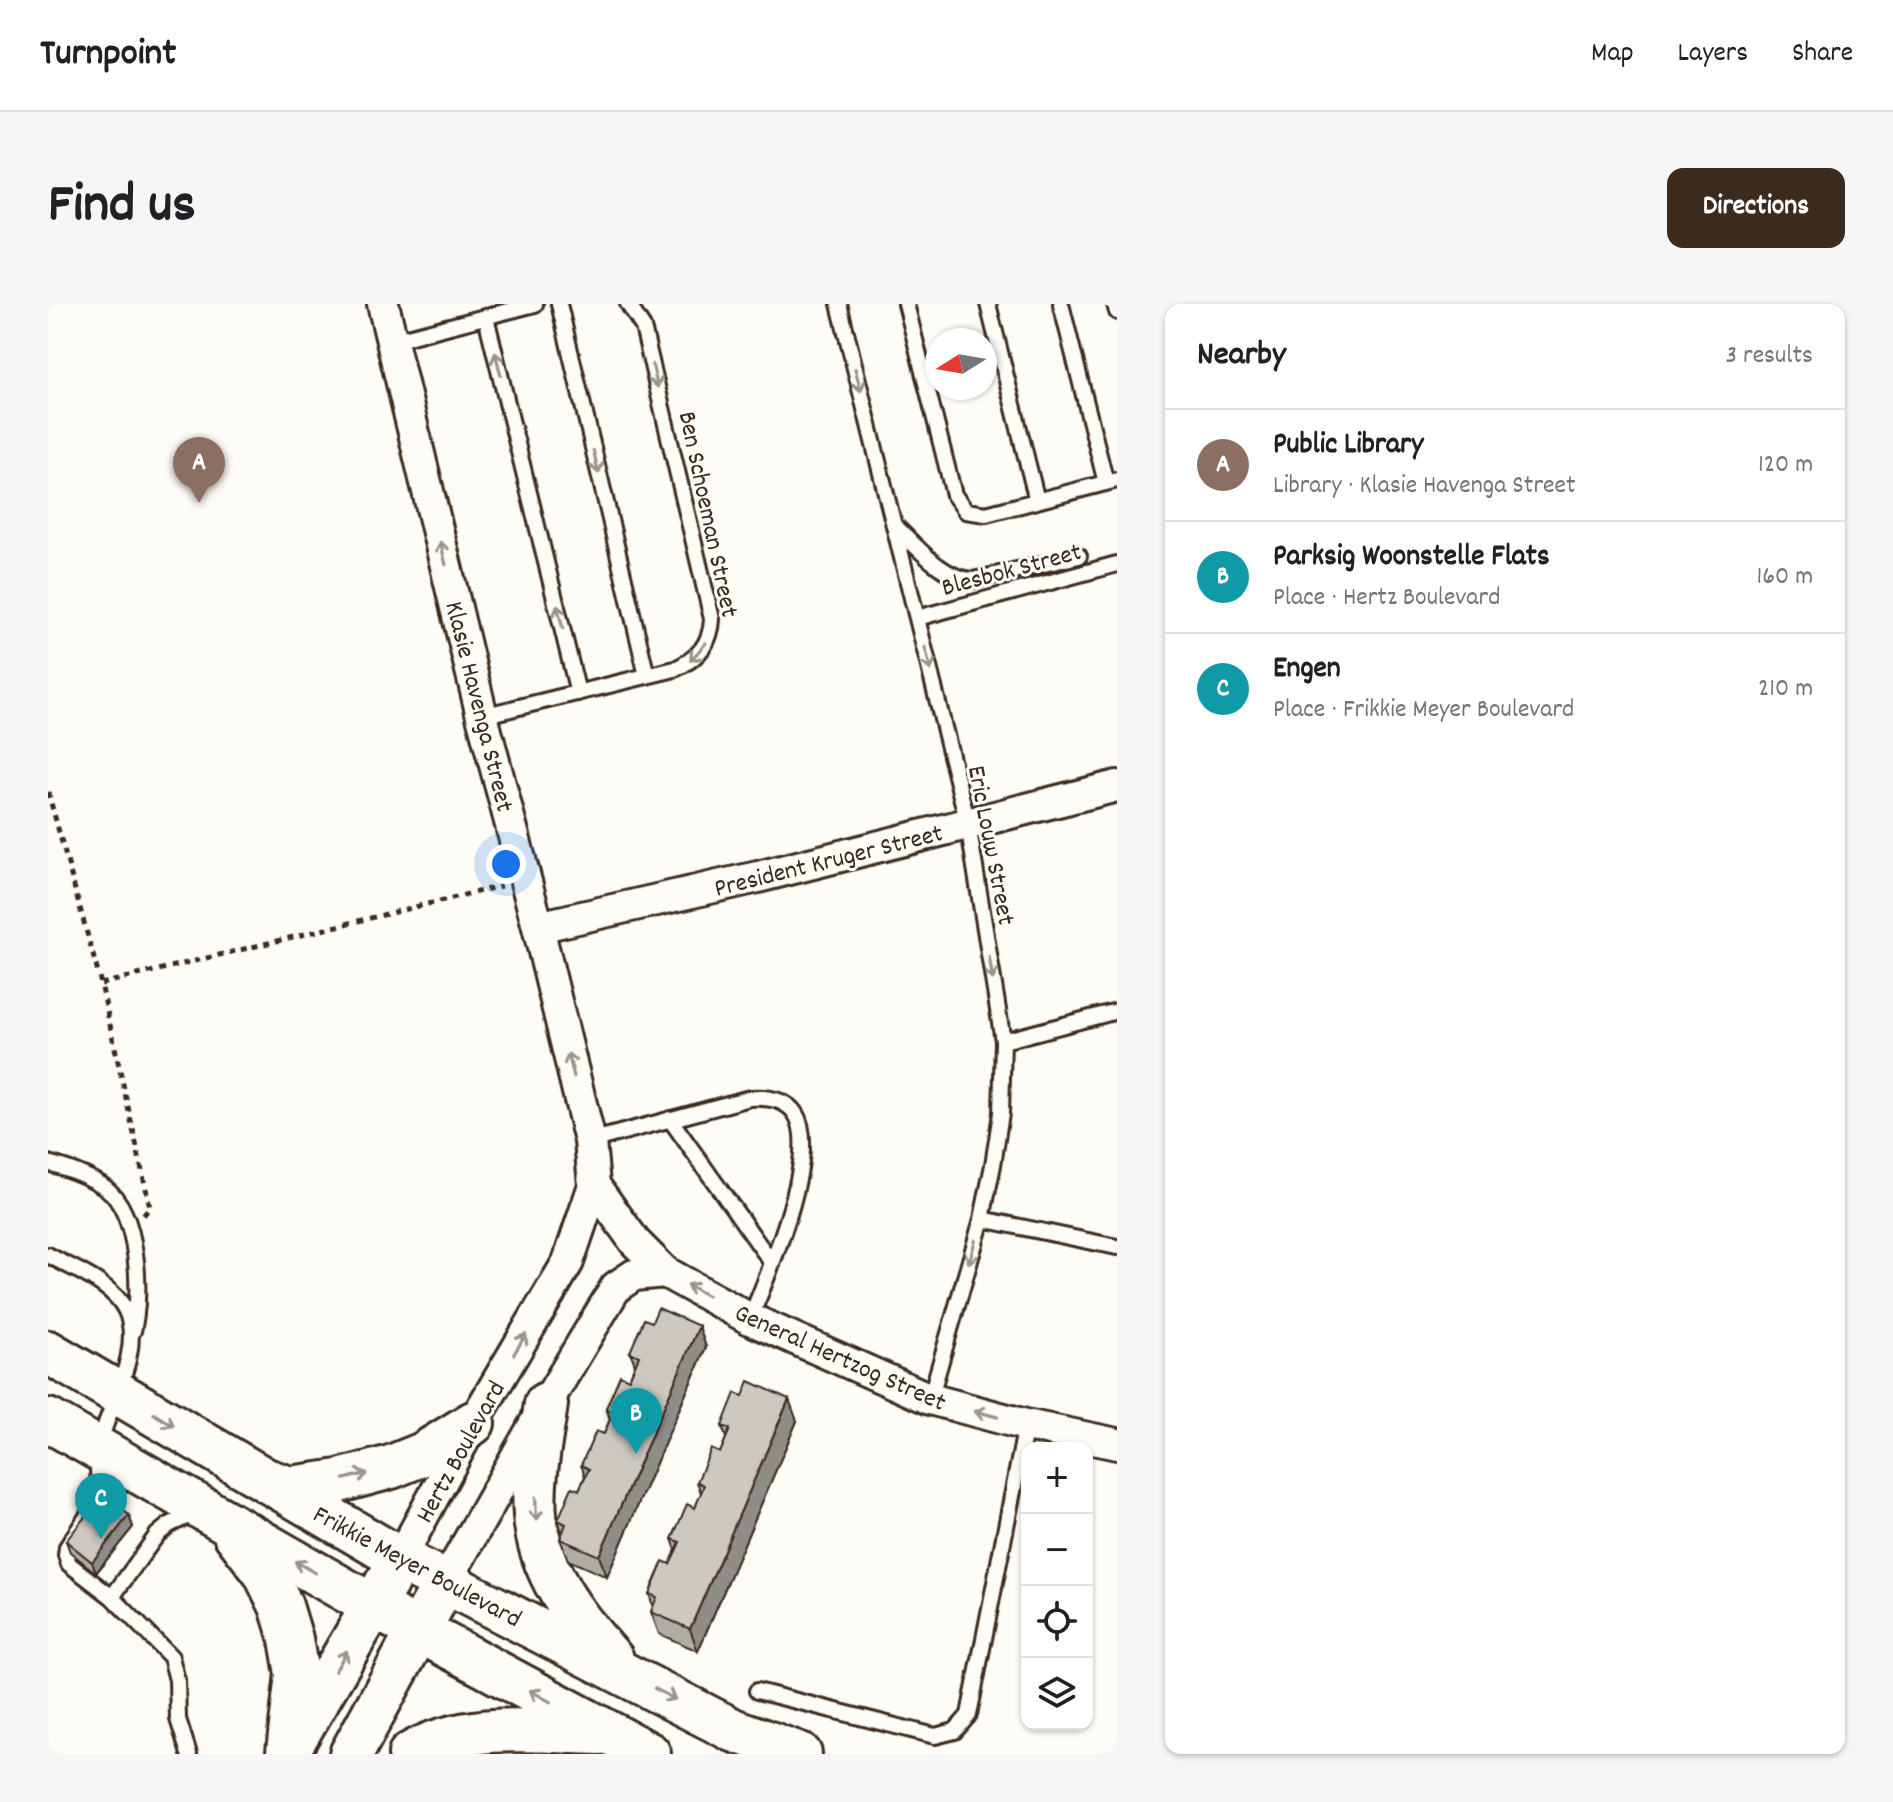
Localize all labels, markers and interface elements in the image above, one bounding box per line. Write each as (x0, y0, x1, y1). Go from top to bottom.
text: Turnpoint (40, 28, 176, 83)
text: Map (1591, 35, 1634, 75)
text: Layers (1678, 35, 1748, 75)
text: Share (1792, 35, 1853, 75)
text: Find us (48, 168, 196, 248)
button: Directions (1667, 168, 1845, 248)
north arrow (925, 328, 997, 400)
text: Nearby (1197, 332, 1286, 381)
text: 3 results (1726, 338, 1813, 375)
one-way arrow (490, 352, 505, 378)
one-way arrow (648, 362, 663, 388)
one-way arrow (851, 366, 866, 392)
street label: Ben Schoeman Street (667, 408, 747, 622)
text: Public Library (1273, 425, 1423, 468)
pin: A (173, 437, 225, 503)
text: A (1216, 447, 1230, 484)
text: 120 m (1758, 447, 1813, 484)
one-way arrow (590, 448, 605, 474)
text: Library · Klasie Havenga Street (1273, 468, 1576, 505)
street label: Blesbok Street (938, 535, 1086, 608)
text: Parksig Woonstelle Flats (1273, 537, 1550, 580)
one-way arrow (435, 540, 450, 566)
text: B (1217, 559, 1229, 596)
text: 160 m (1757, 559, 1813, 596)
text: Place · Hertz Boulevard (1273, 580, 1500, 617)
street label: Klasie Havenga Street (434, 598, 522, 817)
one-way arrow (551, 604, 566, 630)
one-way arrow (689, 642, 707, 662)
one-way arrow (921, 646, 936, 672)
text: Engen (1273, 649, 1341, 692)
text: C (1217, 671, 1229, 708)
text: 210 m (1758, 671, 1813, 708)
text: Place · Frikkie Meyer Boulevard (1273, 692, 1574, 729)
street label: Eric Louw Street (956, 763, 1023, 929)
street label: President Kruger Street (711, 816, 947, 909)
your location (486, 844, 526, 884)
one-way arrow (985, 955, 1000, 980)
one-way arrow (563, 1053, 578, 1079)
one-way arrow (964, 1239, 979, 1265)
one-way arrow (686, 1282, 709, 1298)
street label: General Hertzog Street (728, 1296, 952, 1423)
one-way arrow (512, 1333, 528, 1356)
street label: Hertz Boulevard (408, 1375, 516, 1531)
pin: B (610, 1388, 662, 1454)
one-way arrow (974, 1406, 1000, 1421)
one-way arrow (152, 1412, 175, 1428)
map controls (1021, 1442, 1093, 1730)
button: + (1021, 1442, 1093, 1514)
one-way arrow (342, 1468, 368, 1483)
pin: C (75, 1473, 127, 1539)
one-way arrow (528, 1495, 543, 1522)
street label: Frikkie Meyer Boulevard (306, 1497, 527, 1639)
button: − (1021, 1514, 1093, 1586)
one-way arrow (294, 1559, 317, 1575)
button: locate (1021, 1586, 1093, 1658)
one-way arrow (333, 1650, 349, 1673)
button: layers (1021, 1658, 1093, 1730)
one-way arrow (528, 1687, 552, 1703)
one-way arrow (652, 1687, 676, 1703)

